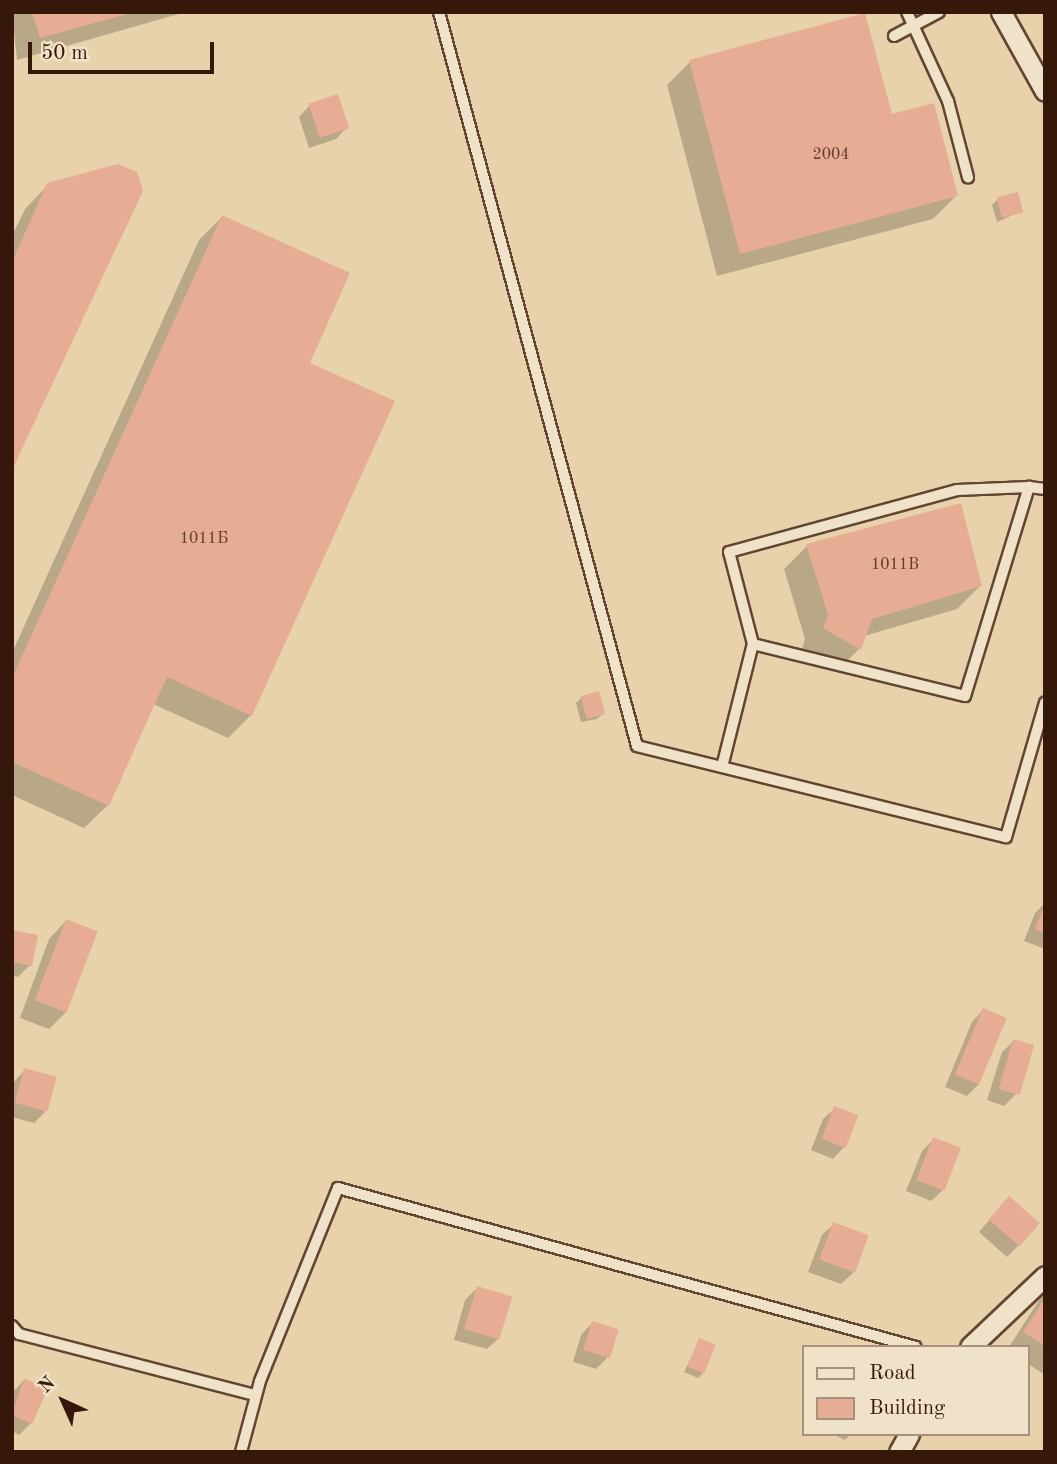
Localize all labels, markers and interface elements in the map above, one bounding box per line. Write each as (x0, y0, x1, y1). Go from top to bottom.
scale bar (32, 28, 217, 72)
text: 50 m (41, 43, 88, 64)
house number: 2004 (812, 145, 850, 165)
house number: 1011Б (180, 529, 228, 549)
house number: 1011В (871, 555, 919, 575)
legend (802, 1345, 1029, 1436)
text: Road (869, 1363, 916, 1384)
north arrow (28, 1366, 98, 1436)
text: N (36, 1374, 60, 1398)
text: Building (869, 1398, 945, 1419)

